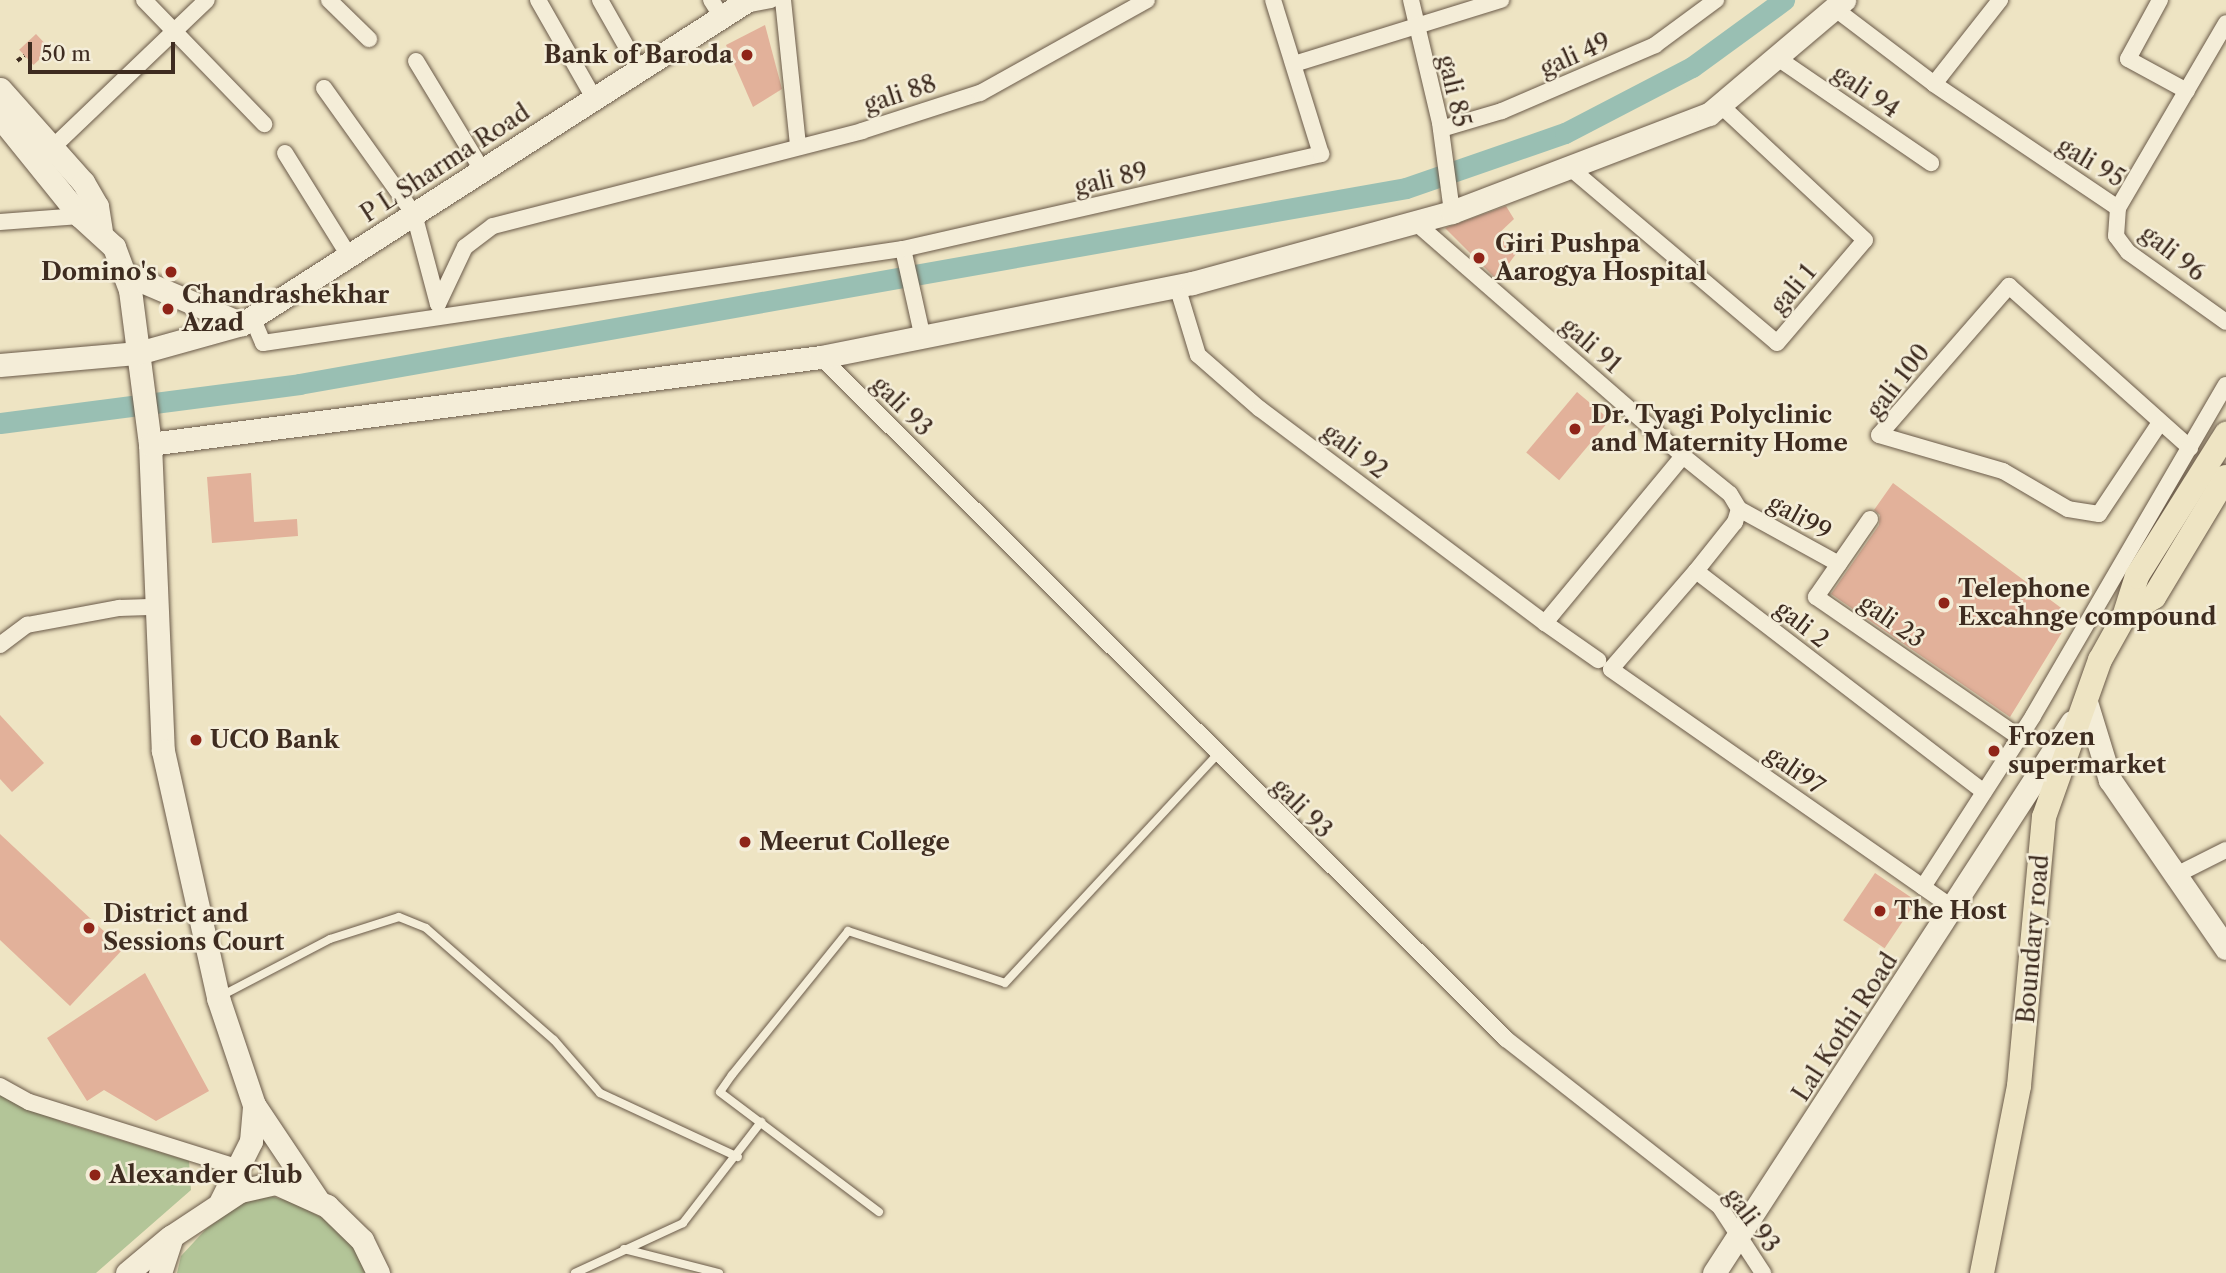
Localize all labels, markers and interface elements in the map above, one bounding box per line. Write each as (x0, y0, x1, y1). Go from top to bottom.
street label: gali 49 (1535, 27, 1615, 83)
scale bar (32, 28, 178, 72)
text: 50 m (41, 41, 91, 66)
place label: Bank of Baroda (543, 41, 733, 69)
marker: Bank of Baroda (739, 47, 755, 63)
street label: gali 85 (1432, 52, 1476, 130)
street label: gali 94 (1827, 58, 1905, 124)
street label: gali 88 (860, 69, 940, 119)
street label: P L Sharma Road (354, 97, 536, 229)
street label: gali 95 (2052, 131, 2130, 193)
street label: gali 89 (1072, 157, 1150, 201)
street label: gali 96 (2135, 219, 2211, 287)
place label: Giri Pushpa Aarogya Hospital (1495, 230, 1707, 286)
marker: Giri Pushpa Aarogya Hospital (1469, 248, 1489, 268)
place label: Domino's (41, 258, 157, 286)
street label: gali 1 (1764, 258, 1822, 320)
marker: Domino's (163, 264, 179, 280)
place label: Chandrashekhar Azad (182, 281, 389, 337)
marker: Chandrashekhar Azad (160, 301, 176, 317)
street label: gali 91 (1555, 311, 1627, 379)
street label: gali 100 (1860, 338, 1936, 424)
street label: gali 93 (866, 370, 938, 442)
place label: Dr. Tyagi Polyclinic and Maternity Home (1591, 401, 1849, 457)
street label: gali 92 (1317, 417, 1393, 485)
marker: Dr. Tyagi Polyclinic and Maternity Home (1565, 419, 1585, 439)
street label: gali99 (1763, 488, 1837, 546)
place label: Telephone Excahnge compound (1958, 575, 2216, 631)
street label: gali 23 (1854, 588, 1930, 654)
street label: gali 2 (1770, 594, 1834, 654)
marker: Telephone Excahnge compound (1936, 595, 1952, 611)
place label: Frozen supermarket (2008, 723, 2166, 779)
place label: UCO Bank (210, 726, 339, 754)
marker: UCO Bank (188, 732, 204, 748)
street label: gali97 (1760, 739, 1830, 801)
marker: Frozen supermarket (1986, 743, 2002, 759)
street label: gali 93 (1266, 772, 1338, 844)
place label: Meerut College (759, 828, 950, 856)
marker: Meerut College (737, 834, 753, 850)
street label: Boundary road (2011, 853, 2055, 1025)
place label: The Host (1894, 897, 2007, 925)
place label: District and Sessions Court (103, 900, 284, 956)
marker: The Host (1872, 903, 1888, 919)
marker: District and Sessions Court (81, 920, 97, 936)
street label: Lal Kothi Road (1786, 947, 1904, 1107)
place label: Alexander Club (109, 1161, 303, 1189)
marker: Alexander Club (87, 1167, 103, 1183)
street label: gali 93 (1718, 1182, 1786, 1258)

